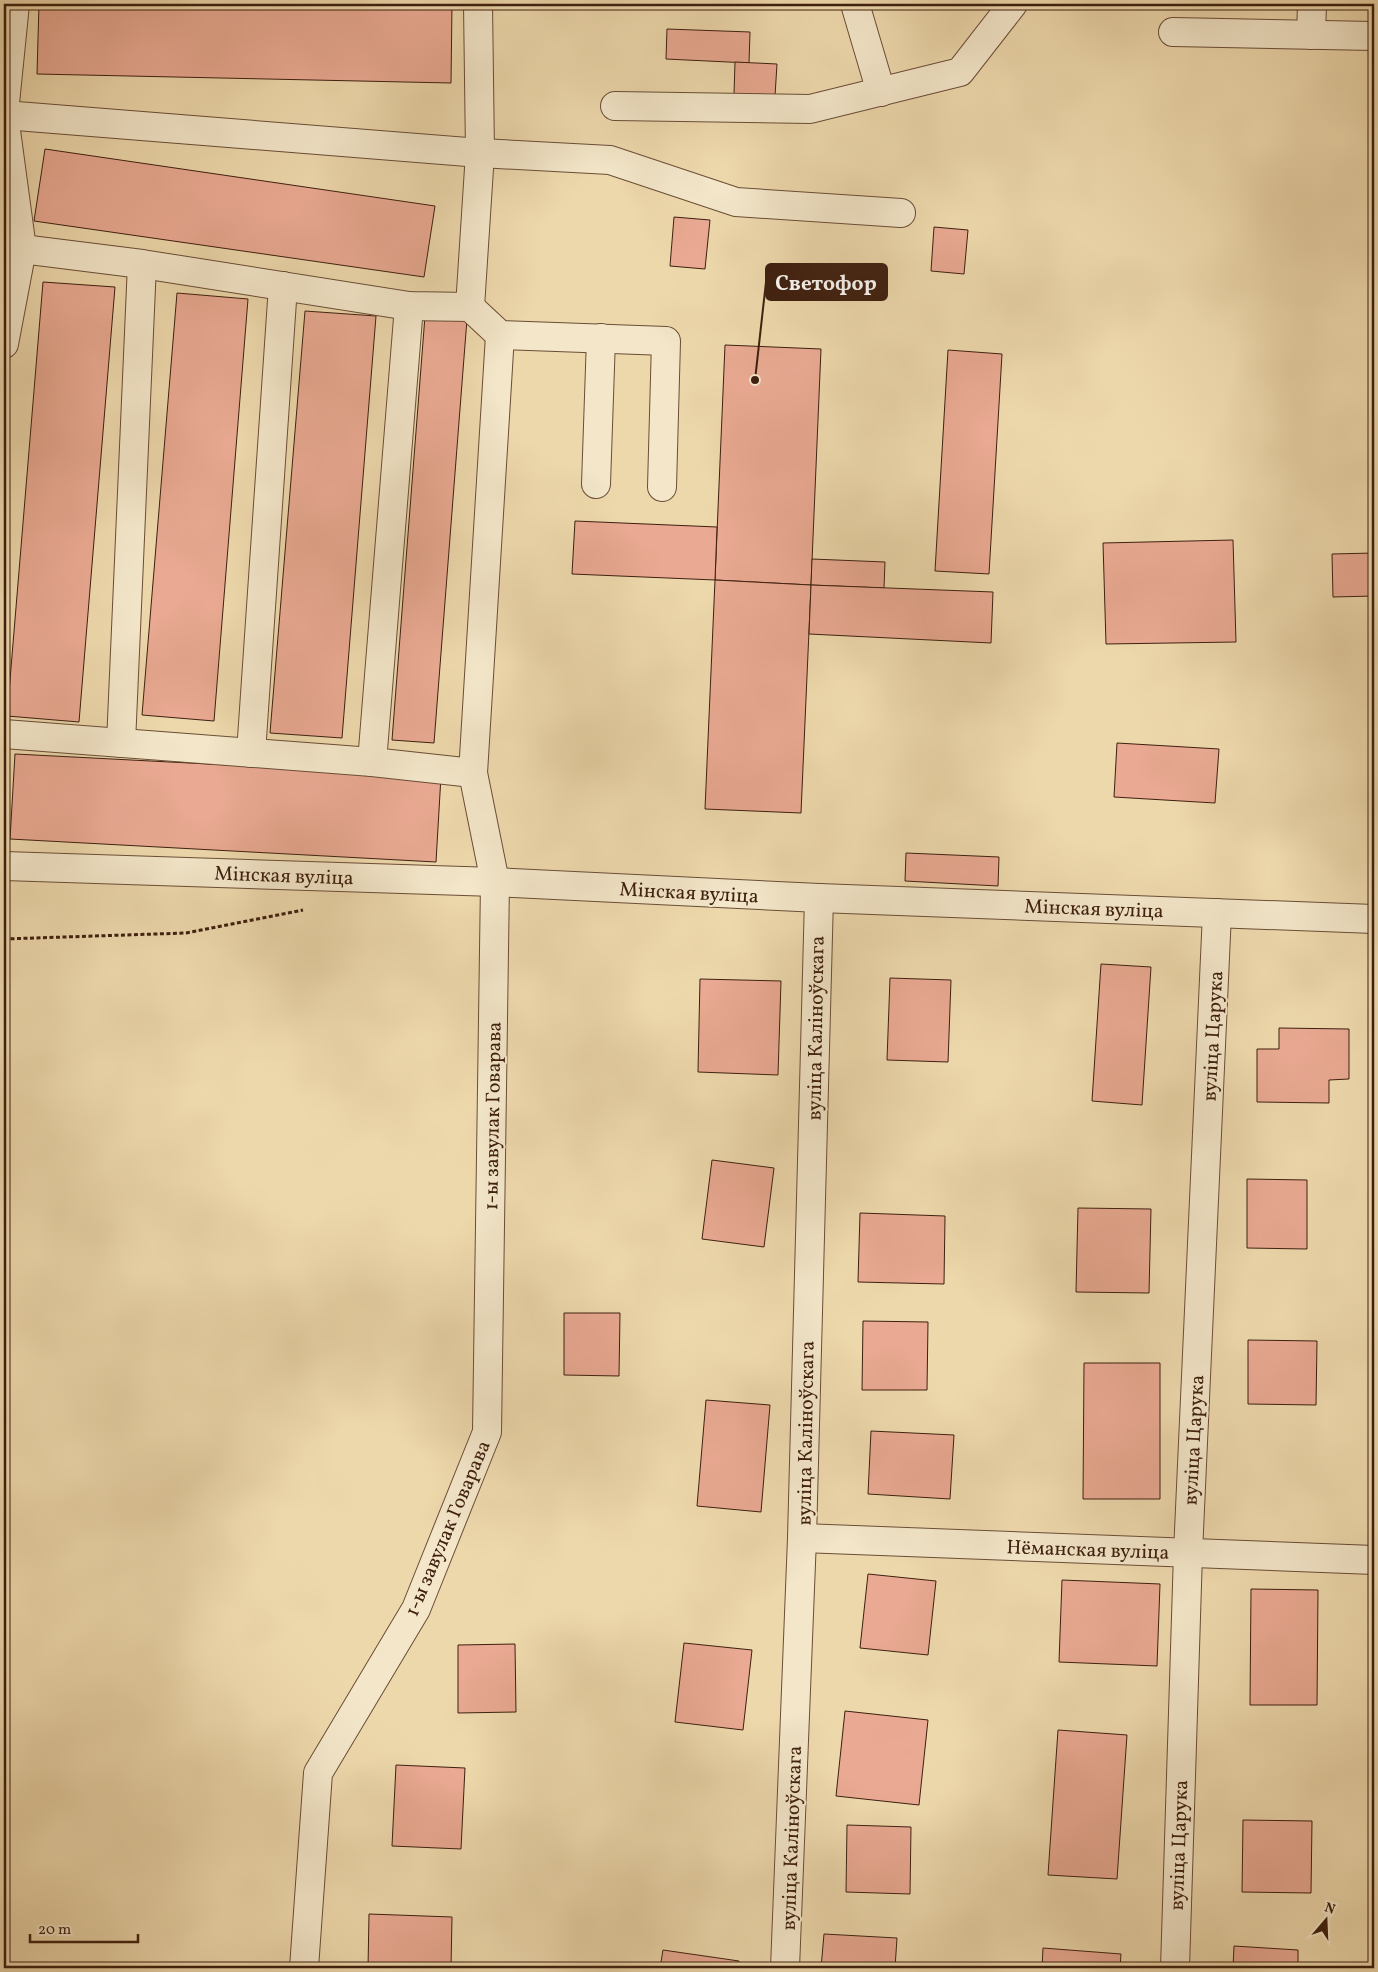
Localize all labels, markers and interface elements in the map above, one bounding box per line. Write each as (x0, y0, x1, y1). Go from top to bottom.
callout: Светофор (766, 264, 887, 300)
text: Светофор (775, 270, 877, 299)
street label: Мінская вуліца (214, 861, 354, 893)
street label: Мінская вуліца (618, 876, 759, 912)
street label: Мінская вуліца (1024, 894, 1164, 926)
street label: вуліца Каліноўскага (801, 935, 833, 1121)
street label: вуліца Царука (1197, 970, 1231, 1102)
street label: 1-ы завулак Говарава (478, 1021, 510, 1211)
street label: вуліца Каліноўскага (791, 1340, 823, 1526)
street label: вуліца Царука (1178, 1374, 1212, 1506)
street label: 1-ы завулак Говарава (399, 1436, 499, 1621)
street label: Нёманская вуліца (1006, 1534, 1170, 1568)
street label: вуліца Каліноўскага (776, 1745, 810, 1931)
street label: вуліца Царука (1164, 1779, 1196, 1911)
north arrow (1300, 1894, 1350, 1944)
text: N (1322, 1898, 1338, 1920)
scale bar (30, 1912, 138, 1944)
text: 20 m (38, 1920, 71, 1941)

